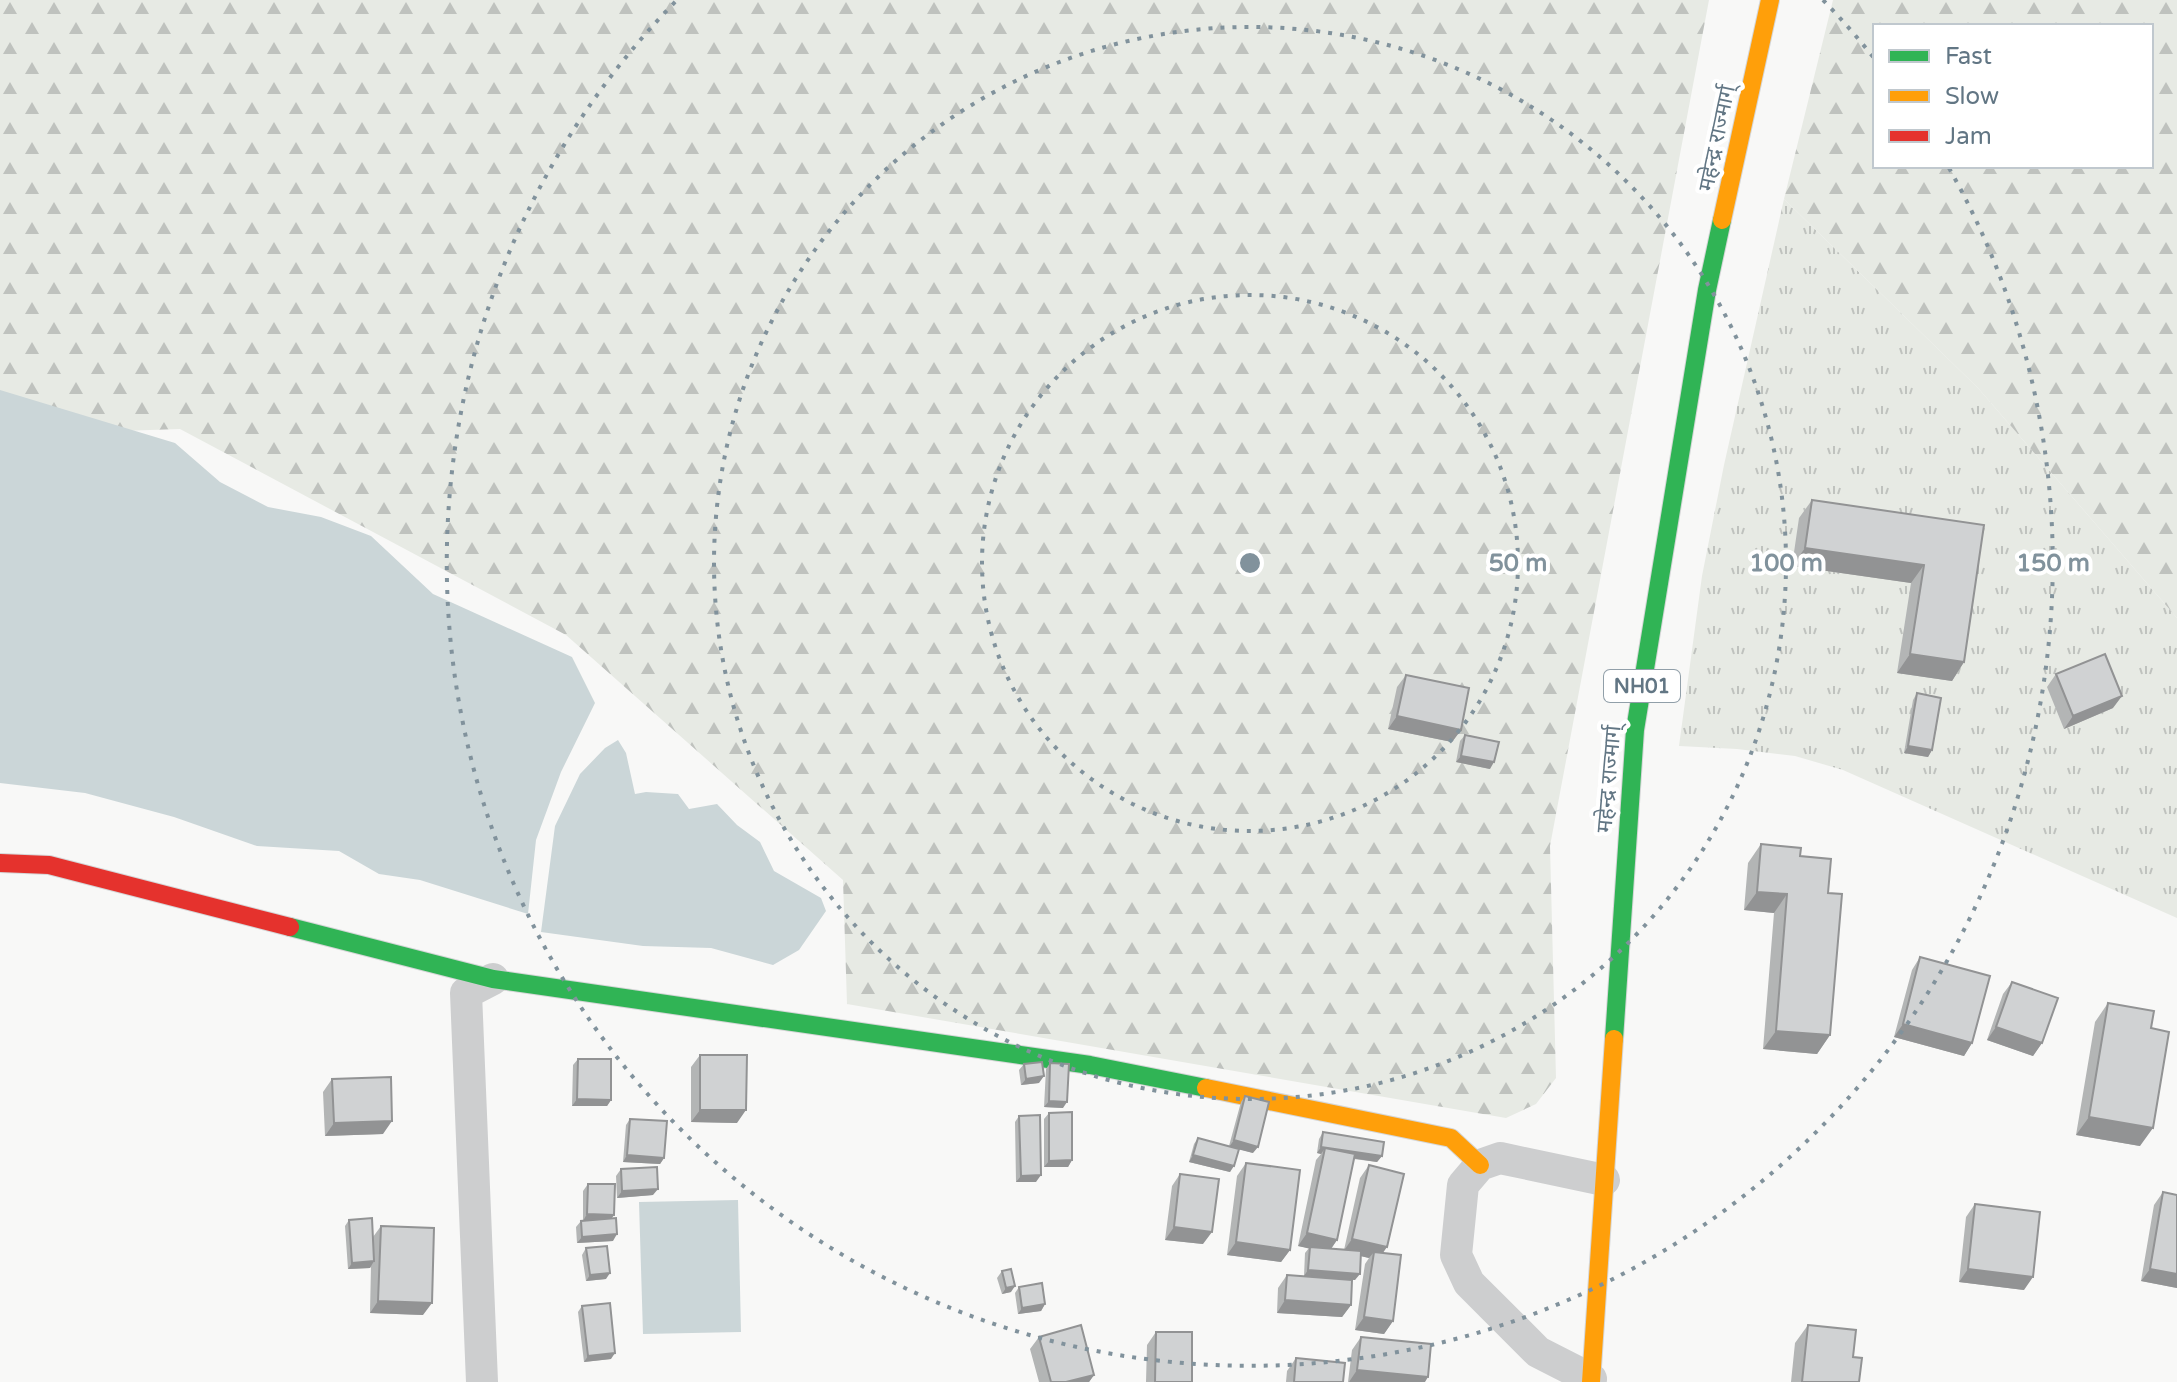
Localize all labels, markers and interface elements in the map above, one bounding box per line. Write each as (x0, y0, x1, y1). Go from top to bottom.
legend (1873, 24, 2153, 168)
text: Fast (1945, 42, 1992, 71)
street label: महेन्द्र राज्मार्ग् (1692, 80, 1741, 194)
text: Slow (1945, 82, 1999, 111)
text: Jam (1945, 122, 1992, 151)
centre of rings (1236, 549, 1264, 577)
text: 50 m (1489, 549, 1547, 578)
text: 100 m (1749, 549, 1823, 578)
text: 150 m (2016, 549, 2090, 578)
road number: NH01 (1604, 670, 1680, 702)
street label: महेन्द्र राज्मार्ग् (1590, 721, 1627, 834)

